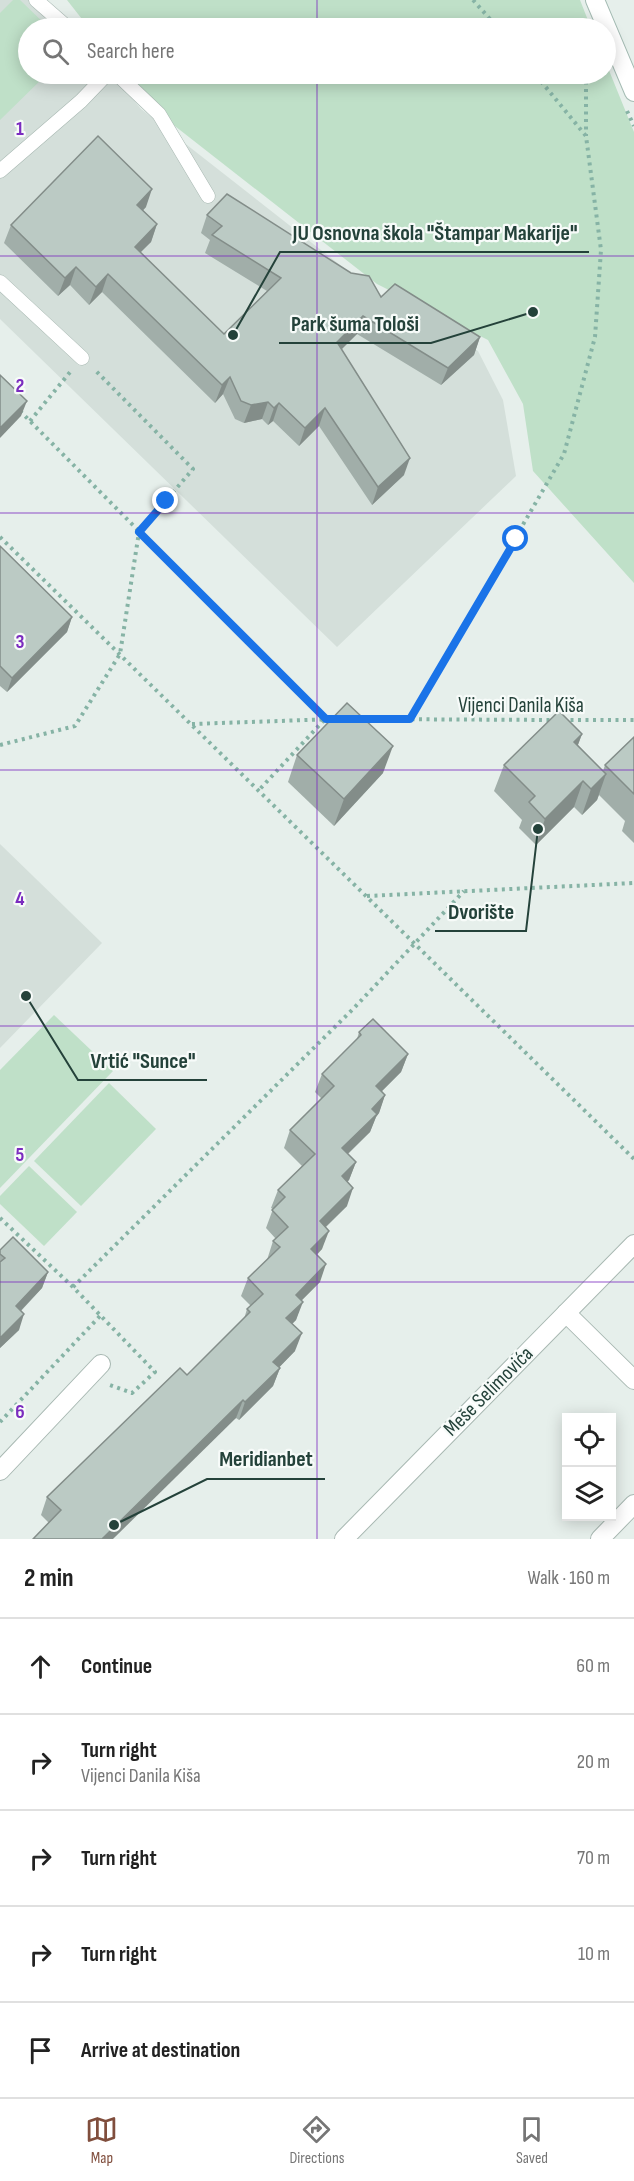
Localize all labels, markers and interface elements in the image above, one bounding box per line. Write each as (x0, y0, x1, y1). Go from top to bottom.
search box (18, 18, 616, 84)
icon: search (39, 35, 72, 68)
text: Search here (87, 38, 174, 65)
text: 1 (16, 117, 24, 141)
callout: JU Osnovna škola "Štampar Makarije" (280, 212, 589, 252)
text: JU Osnovna škola "Štampar Makarije" (292, 220, 577, 247)
callout: Park šuma Tološi (279, 303, 431, 343)
text: Park šuma Tološi (291, 311, 419, 338)
text: 2 (16, 374, 24, 398)
route end (152, 487, 178, 513)
route start (502, 525, 528, 551)
text: 3 (16, 630, 25, 654)
street label: Vijenci Danila Kiša (458, 693, 584, 718)
text: 4 (15, 887, 25, 911)
callout: Dvorište (435, 891, 526, 931)
text: Dvorište (448, 899, 514, 926)
callout: Vrtić "Sunce" (78, 1040, 207, 1080)
text: Vrtić "Sunce" (91, 1048, 196, 1075)
text: 5 (16, 1143, 25, 1167)
street label: Meše Selimovića (438, 1341, 538, 1441)
text: 6 (15, 1400, 25, 1424)
map controls (562, 1413, 616, 1521)
button: locate (562, 1413, 616, 1467)
callout: Meridianbet (207, 1439, 325, 1479)
text: Meridianbet (219, 1446, 313, 1473)
button: layers (562, 1467, 616, 1521)
text: 2 min (24, 1563, 74, 1594)
text: Walk · 160 m (527, 1566, 610, 1590)
icon: ahead (24, 1650, 57, 1683)
text: Continue (81, 1653, 152, 1680)
text: 60 m (576, 1654, 610, 1678)
text: Turn right (81, 1737, 157, 1764)
icon: right (24, 1746, 57, 1779)
text: 20 m (577, 1750, 610, 1774)
text: Vijenci Danila Kiša (81, 1764, 201, 1788)
icon: right (24, 1842, 57, 1875)
text: Turn right (81, 1845, 157, 1872)
text: 70 m (577, 1846, 610, 1870)
icon: right (24, 1938, 57, 1971)
text: Turn right (81, 1941, 157, 1968)
text: 10 m (578, 1942, 610, 1966)
icon: arrive (24, 2034, 57, 2067)
text: Arrive at destination (81, 2037, 240, 2064)
tab: Map (85, 2113, 118, 2168)
tab: Directions (289, 2113, 344, 2168)
tab: Saved (515, 2113, 548, 2168)

